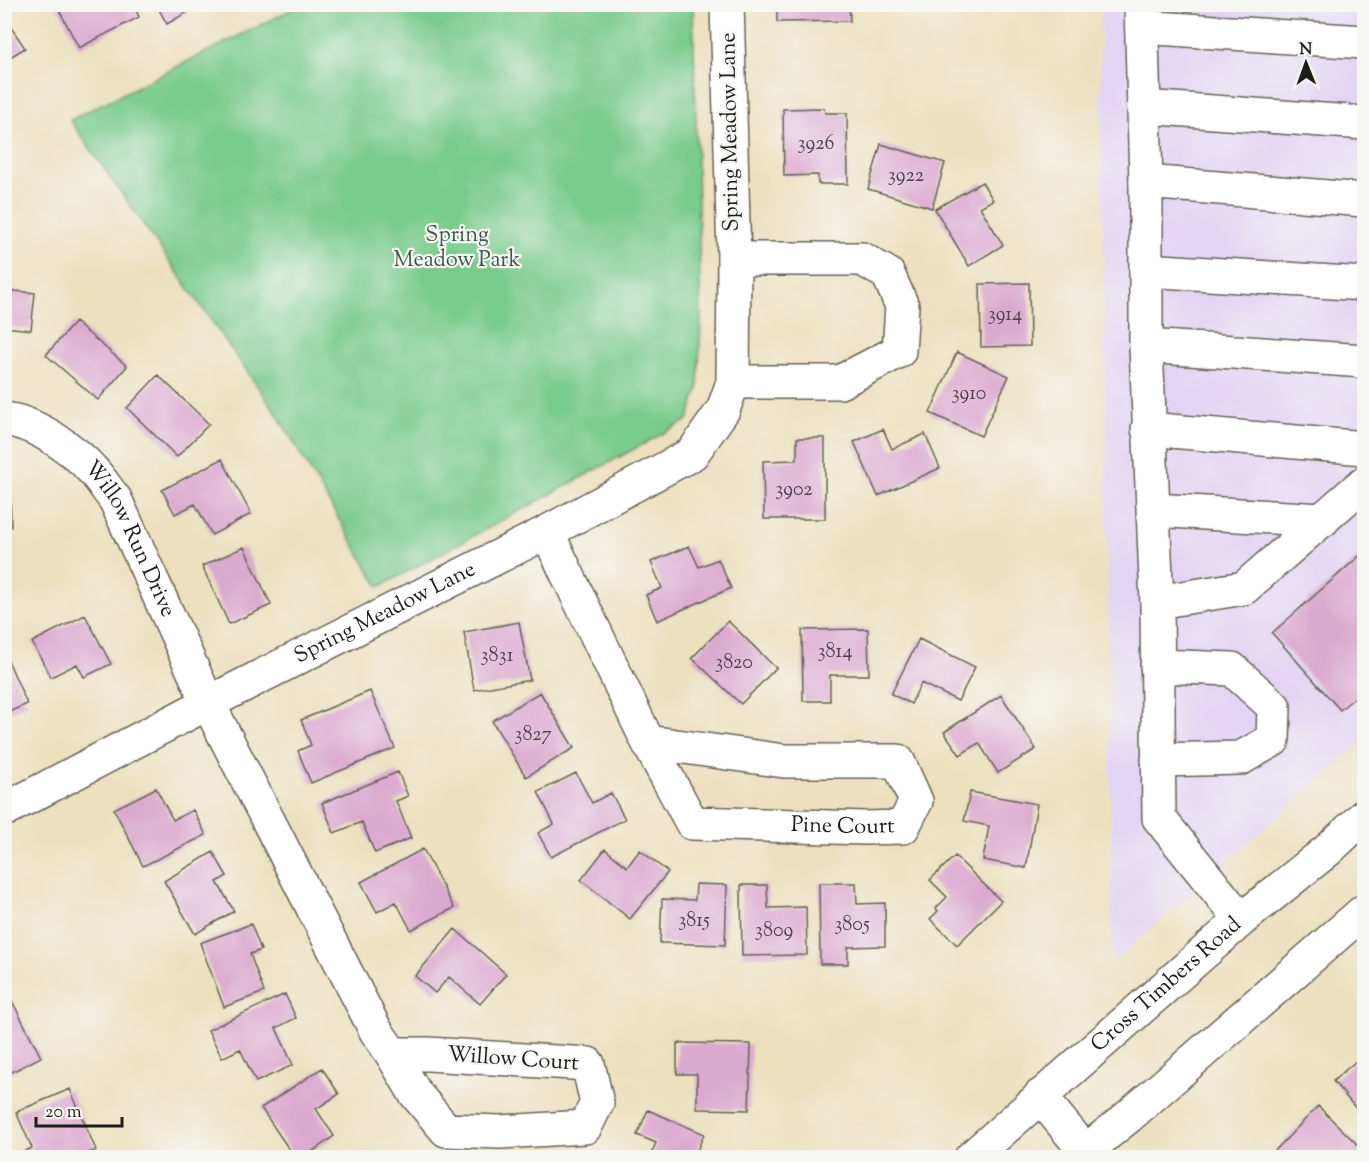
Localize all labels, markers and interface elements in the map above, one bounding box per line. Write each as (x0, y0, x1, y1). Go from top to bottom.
street label: Spring Meadow Lane (713, 32, 749, 232)
north arrow (1276, 33, 1336, 93)
text: N (1299, 39, 1313, 62)
house number: 3926 (798, 130, 835, 159)
house number: 3922 (888, 162, 924, 191)
park label: Spring Meadow Park (394, 220, 520, 277)
house number: 3914 (988, 301, 1022, 330)
house number: 3910 (952, 380, 986, 409)
street label: Willow Run Drive (76, 454, 183, 623)
house number: 3902 (775, 476, 813, 505)
street label: Spring Meadow Lane (289, 554, 482, 673)
house number: 3814 (818, 638, 852, 667)
house number: 3831 (481, 642, 514, 671)
house number: 3820 (715, 649, 753, 678)
house number: 3827 (514, 721, 552, 750)
street label: Pine Court (790, 810, 895, 844)
house number: 3815 (678, 907, 710, 936)
street label: Cross Timbers Road (1084, 910, 1249, 1061)
house number: 3805 (834, 911, 870, 940)
house number: 3809 (755, 917, 793, 946)
street label: Willow Court (446, 1039, 580, 1081)
scale bar (36, 1090, 122, 1128)
text: 20 m (45, 1100, 82, 1126)

